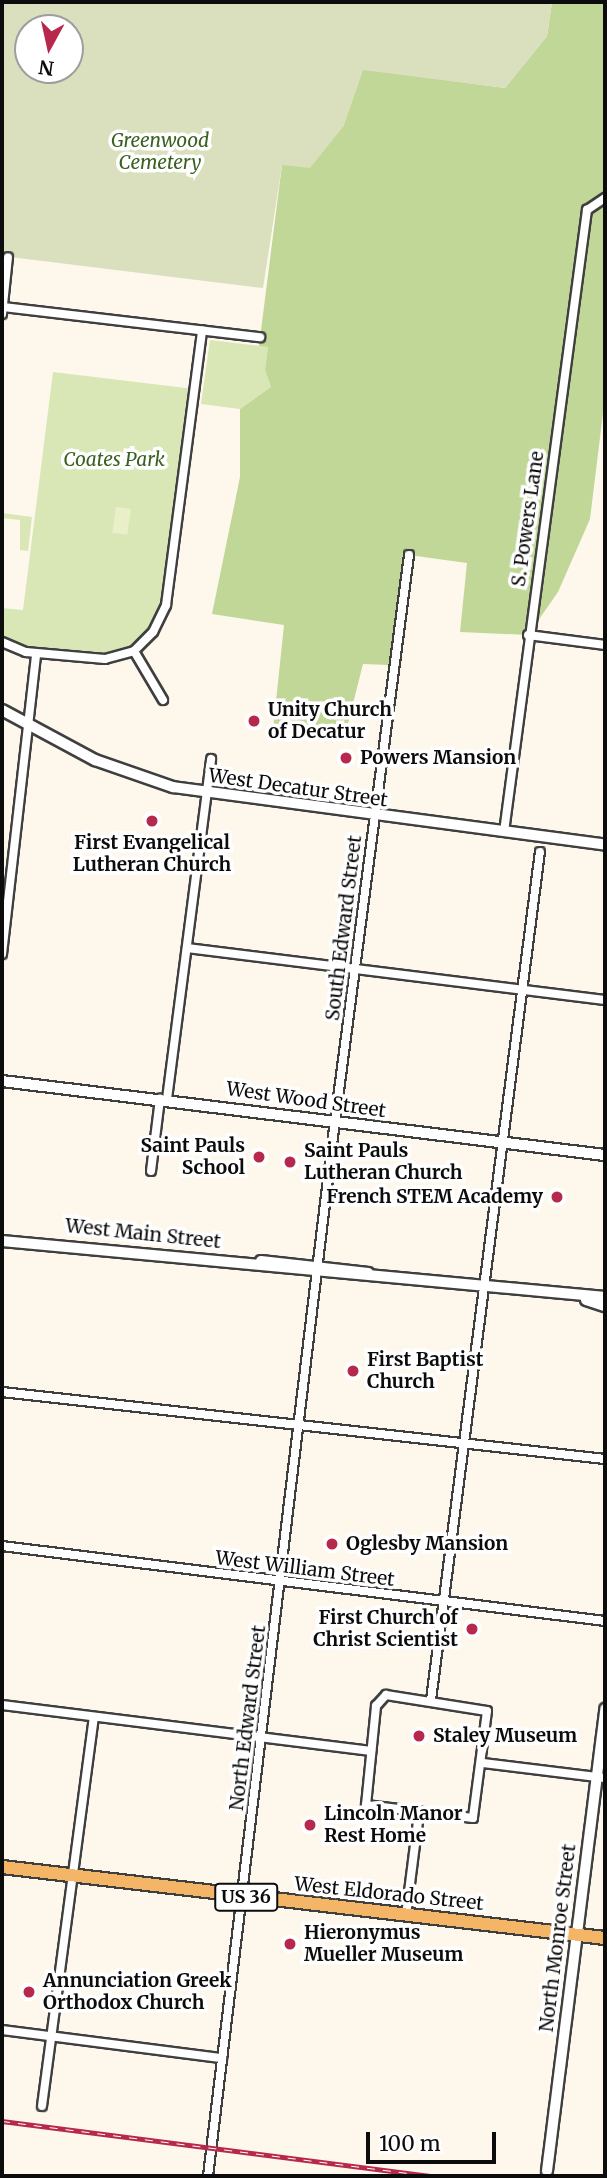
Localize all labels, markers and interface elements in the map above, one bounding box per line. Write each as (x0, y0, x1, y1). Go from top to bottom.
north arrow (14, 14, 84, 84)
text: N (37, 55, 55, 81)
park label: Greenwood Cemetery (111, 130, 209, 174)
park label: Coates Park (63, 449, 165, 471)
street label: S. Powers Lane (507, 450, 549, 588)
place label: Unity Church of Decatur (268, 699, 392, 743)
marker: Unity Church of Decatur (246, 713, 262, 729)
place label: Powers Mansion (360, 747, 516, 769)
marker: Powers Mansion (338, 750, 354, 766)
street label: West Decatur Street (207, 764, 389, 812)
marker: First Evangelical Lutheran Church (144, 813, 160, 829)
place label: First Evangelical Lutheran Church (73, 832, 231, 876)
street label: South Edward Street (321, 834, 367, 1022)
street label: West Wood Street (225, 1078, 387, 1122)
place label: Saint Pauls School (141, 1135, 245, 1179)
place label: Saint Pauls Lutheran Church (304, 1140, 462, 1184)
marker: Saint Pauls School (251, 1149, 267, 1165)
marker: Saint Pauls Lutheran Church (282, 1154, 298, 1170)
place label: French STEM Academy (326, 1186, 543, 1208)
marker: French STEM Academy (549, 1189, 565, 1205)
street label: West Main Street (64, 1215, 222, 1253)
place label: First Baptist Church (367, 1349, 483, 1393)
marker: First Baptist Church (345, 1363, 361, 1379)
place label: Oglesby Mansion (346, 1533, 508, 1555)
marker: Oglesby Mansion (324, 1536, 340, 1552)
street label: West William Street (214, 1547, 396, 1591)
place label: First Church of Christ Scientist (313, 1607, 458, 1651)
marker: First Church of Christ Scientist (464, 1621, 480, 1637)
street label: North Edward Street (225, 1624, 271, 1812)
place label: Staley Museum (433, 1725, 577, 1747)
marker: Staley Museum (411, 1728, 427, 1744)
place label: Lincoln Manor Rest Home (324, 1803, 463, 1847)
marker: Lincoln Manor Rest Home (302, 1817, 318, 1833)
street label: North Monroe Street (535, 1843, 581, 2033)
street label: West Eldorado Street (293, 1873, 485, 1915)
road number: US 36 (213, 1882, 279, 1912)
place label: Hieronymus Mueller Museum (304, 1922, 463, 1966)
marker: Hieronymus Mueller Museum (282, 1936, 298, 1952)
place label: Annunciation Greek Orthodox Church (43, 1970, 232, 2014)
marker: Annunciation Greek Orthodox Church (21, 1984, 37, 2000)
scale bar (369, 2118, 498, 2162)
text: 100 m (379, 2130, 441, 2157)

